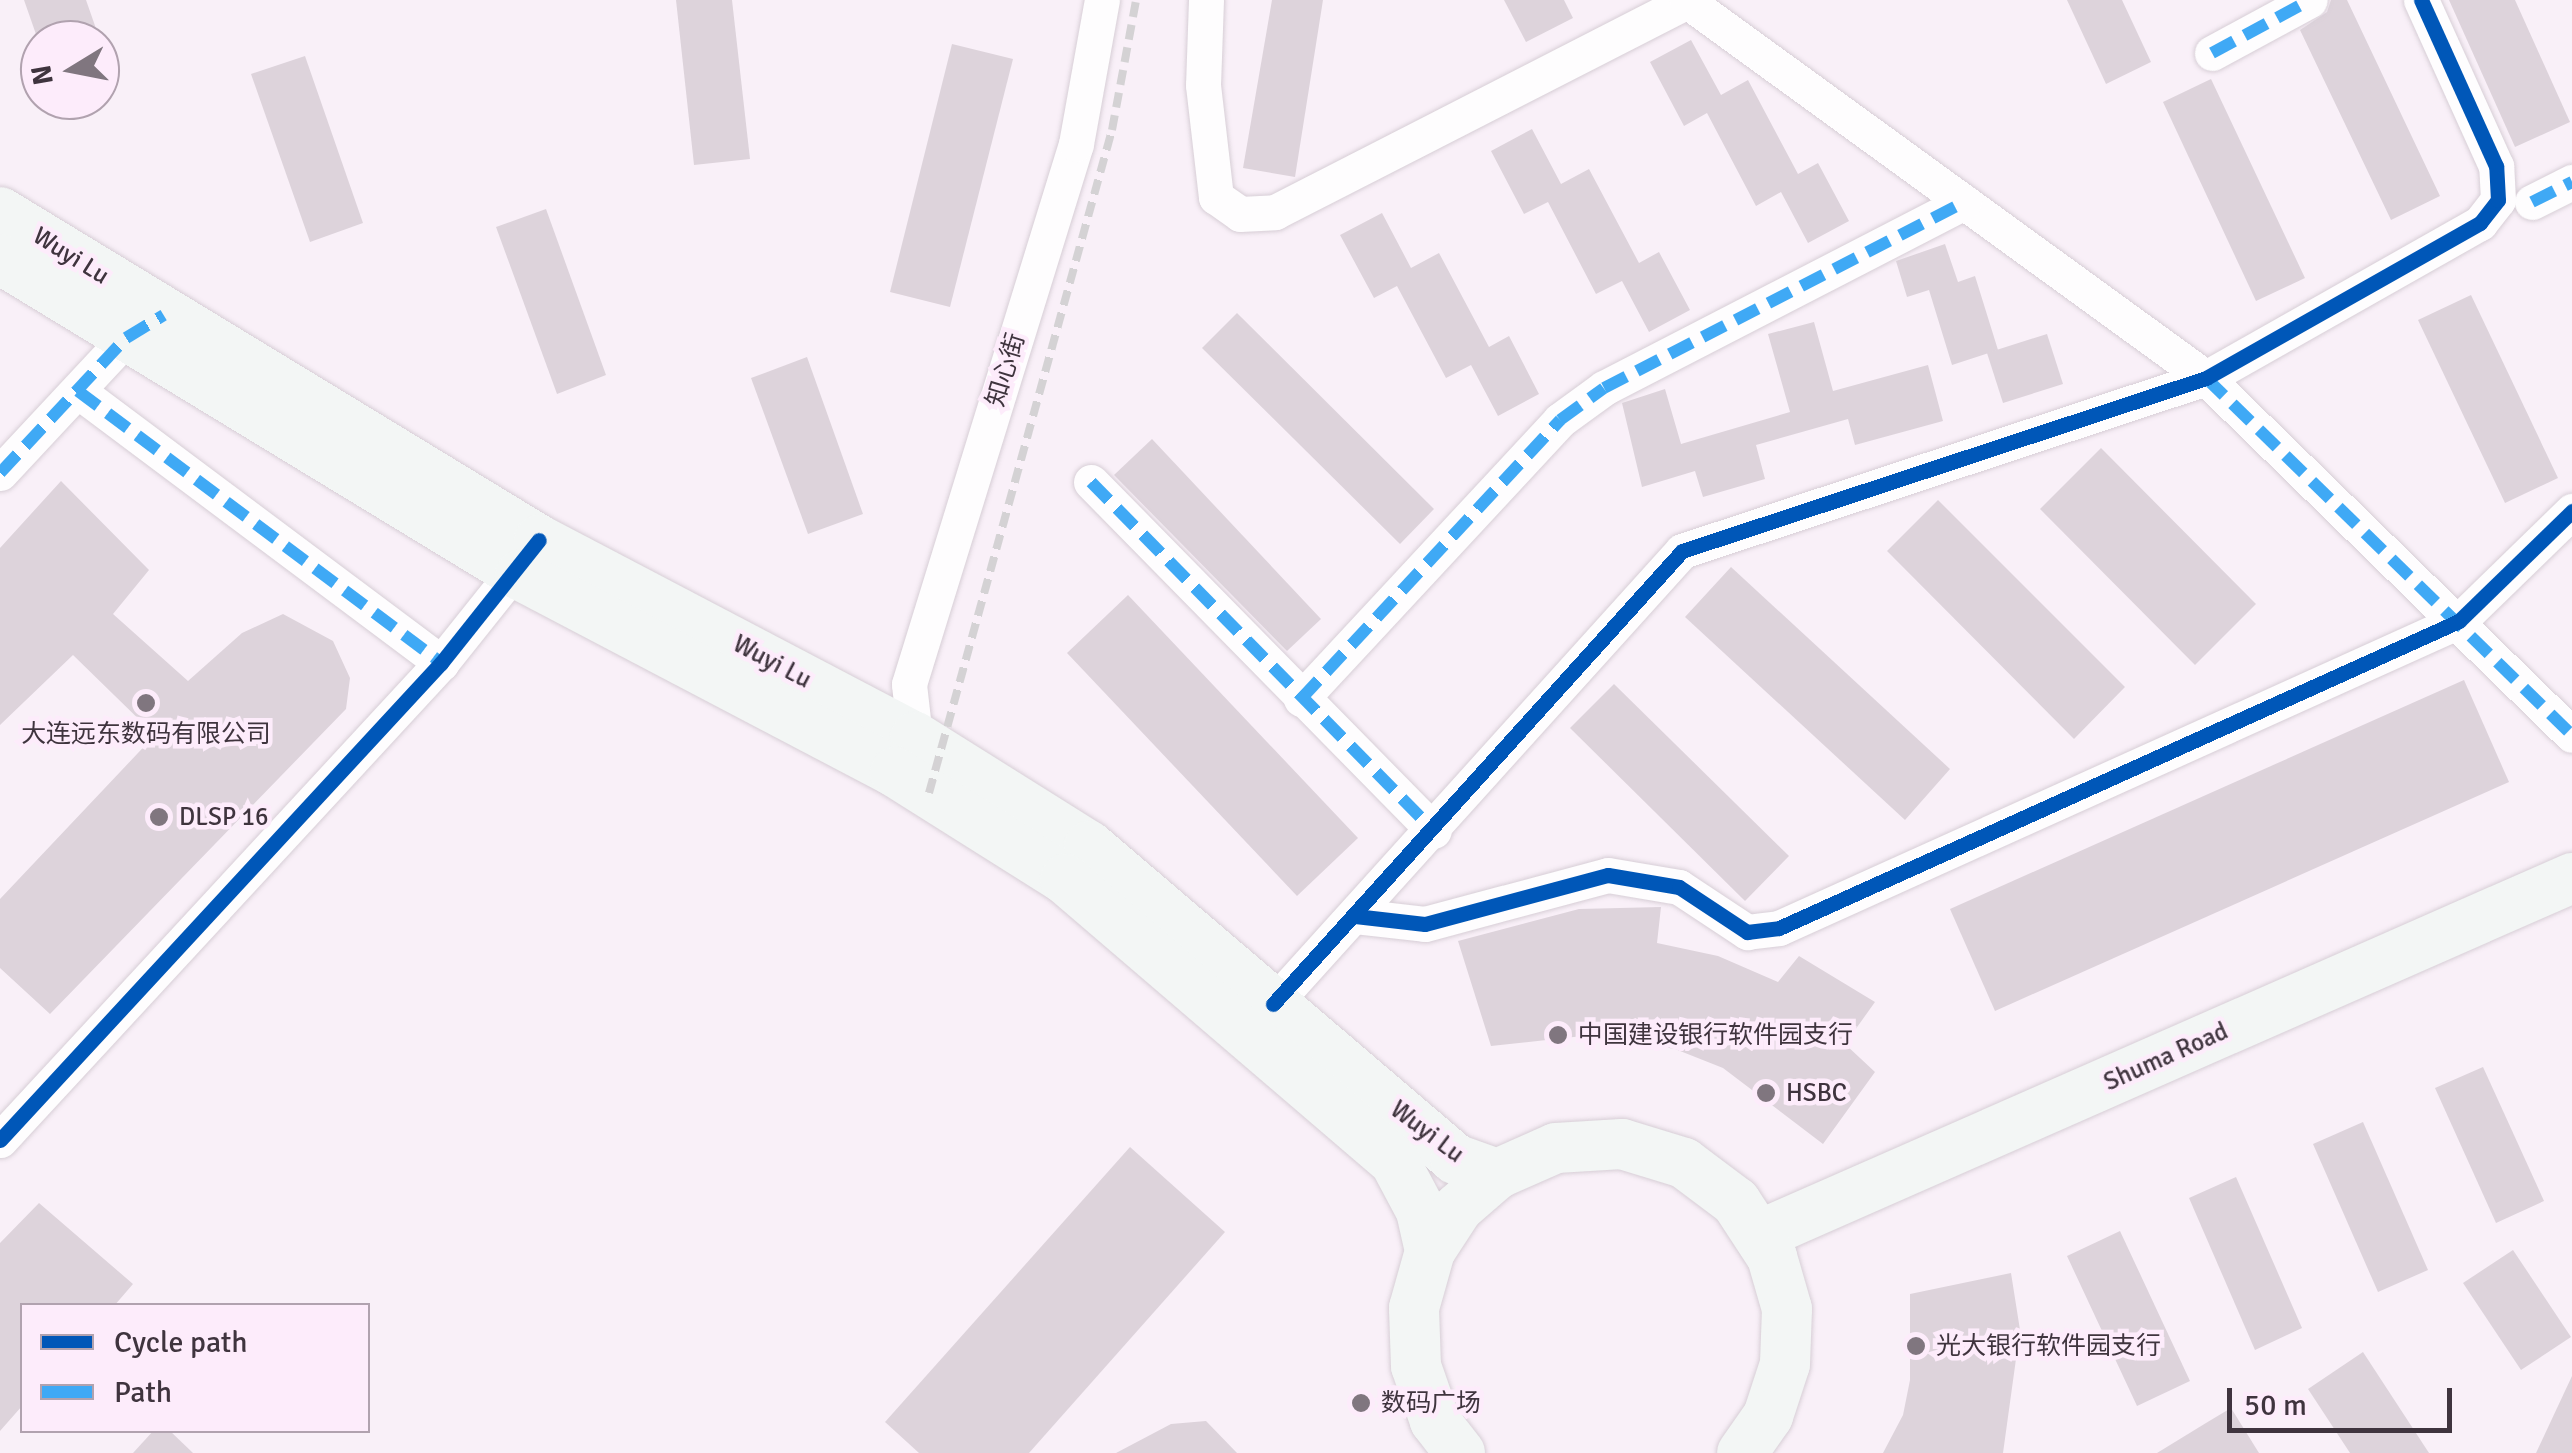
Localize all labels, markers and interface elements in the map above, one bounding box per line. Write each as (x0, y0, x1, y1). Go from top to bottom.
north arrow (20, 20, 120, 120)
text: N (24, 62, 61, 87)
street label: Wuyi Lu (27, 221, 115, 291)
street label: 知心街 (981, 330, 1031, 410)
street label: Wuyi Lu (728, 629, 816, 695)
marker: 大连远东数码有限公司 (135, 692, 157, 714)
place label: 大连远东数码有限公司 (21, 719, 271, 749)
place label: DLSP 16 (179, 802, 269, 832)
marker: DLSP 16 (148, 806, 170, 828)
street label: Shuma Road (2099, 1016, 2233, 1098)
place label: 中国建设银行软件园支行 (1578, 1020, 1853, 1050)
marker: 中国建设银行软件园支行 (1547, 1024, 1569, 1046)
place label: HSBC (1786, 1078, 1847, 1108)
marker: HSBC (1755, 1082, 1777, 1104)
street label: Wuyi Lu (1384, 1095, 1470, 1169)
legend (20, 1303, 370, 1433)
text: Cycle path (114, 1324, 248, 1361)
place label: 光大银行软件园支行 (1936, 1331, 2161, 1361)
marker: 光大银行软件园支行 (1905, 1335, 1927, 1357)
scale bar (2232, 1368, 2457, 1430)
text: Path (114, 1374, 172, 1411)
text: 50 m (2244, 1387, 2307, 1424)
place label: 数码广场 (1381, 1388, 1481, 1418)
marker: 数码广场 (1350, 1392, 1372, 1414)

